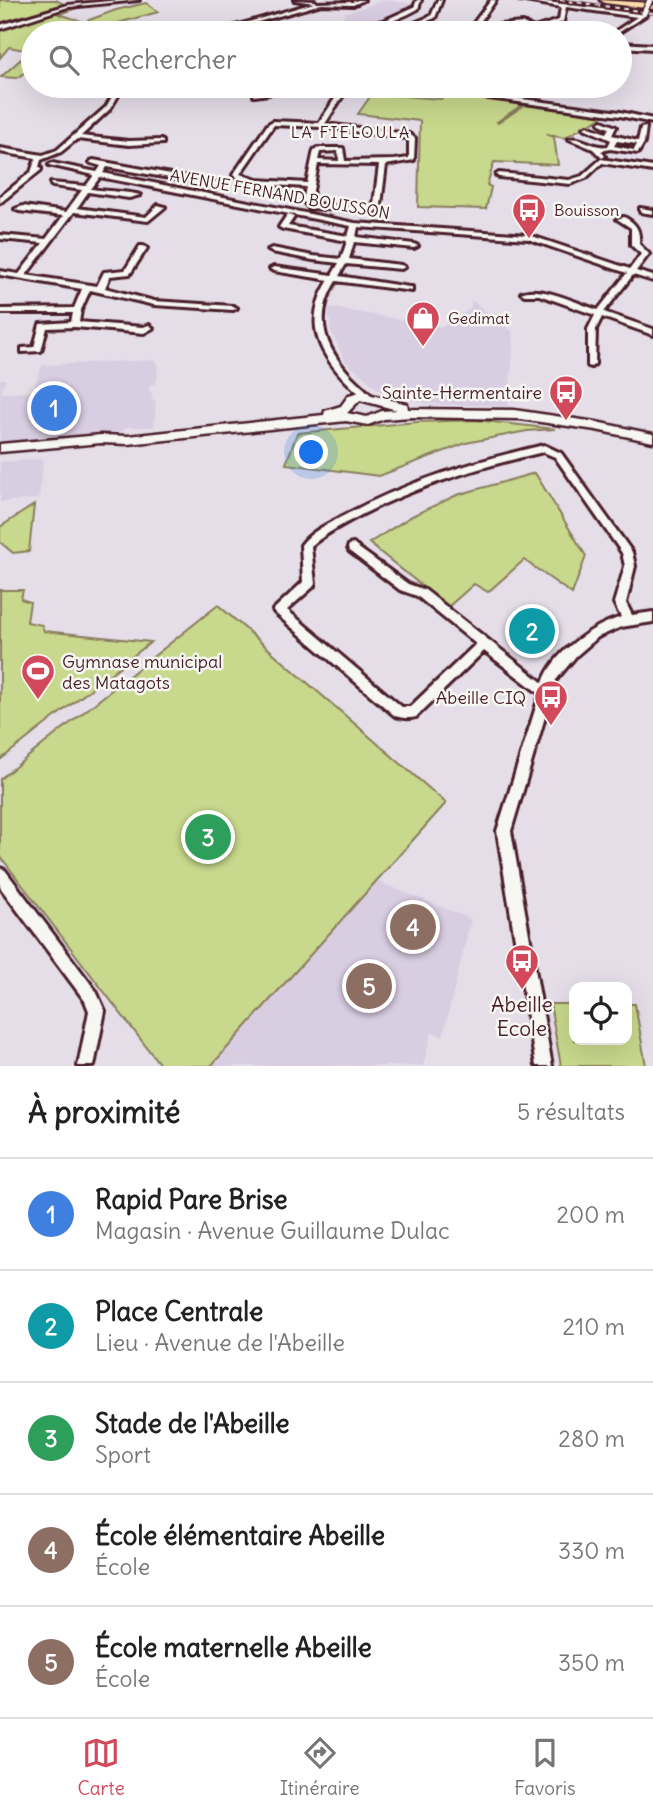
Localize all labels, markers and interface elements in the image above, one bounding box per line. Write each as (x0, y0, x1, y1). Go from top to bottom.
search box (21, 21, 632, 98)
icon: search (45, 41, 83, 79)
text: Rechercher (101, 43, 237, 76)
district label: LA FIELOULA (291, 122, 411, 142)
street label: AVENUE FERNAND BOUISSON (169, 165, 391, 223)
bus stop icon: Bouisson (510, 191, 548, 240)
place label: Bouisson (554, 200, 619, 220)
shop icon: Gedimat (404, 299, 442, 348)
place label: Gedimat (448, 308, 510, 328)
bus stop icon: Sainte-Hermentaire (547, 373, 585, 422)
place label: Sainte-Hermentaire (382, 381, 542, 404)
pin: 1 (31, 382, 77, 434)
your location (294, 435, 328, 469)
pin: 2 (509, 605, 555, 657)
place label: Gymnase municipal des Matagots (62, 650, 222, 694)
sports icon: Gymnase municipal des Matagots (19, 652, 57, 701)
bus stop icon: Abeille CIQ (532, 678, 570, 727)
place label: Abeille CIQ (436, 686, 526, 709)
pin: 3 (185, 811, 231, 863)
pin: 4 (390, 901, 436, 953)
bus stop icon: Abeille Ecole (503, 942, 541, 991)
pin: 5 (346, 960, 392, 1012)
map controls (569, 982, 632, 1045)
button: locate (569, 982, 632, 1045)
place label: Abeille Ecole (491, 991, 553, 1042)
text: À proximité (28, 1093, 180, 1131)
text: 5 résultats (517, 1097, 625, 1126)
text: Rapid Pare Brise (95, 1183, 288, 1216)
text: 1 (46, 1200, 56, 1229)
text: 200 m (556, 1200, 625, 1229)
text: Magasin · Avenue Guillaume Dulac (95, 1216, 450, 1245)
text: Place Centrale (95, 1295, 263, 1328)
text: 2 (45, 1312, 57, 1341)
text: 210 m (562, 1312, 625, 1341)
text: Lieu · Avenue de l'Abeille (95, 1328, 345, 1357)
text: Stade de l'Abeille (95, 1407, 290, 1440)
text: 3 (44, 1424, 58, 1453)
text: 280 m (558, 1424, 625, 1453)
text: Sport (95, 1440, 151, 1469)
text: École élémentaire Abeille (95, 1519, 385, 1552)
text: 4 (44, 1536, 58, 1565)
text: 330 m (558, 1536, 625, 1565)
text: École (95, 1552, 150, 1581)
text: École maternelle Abeille (95, 1631, 372, 1664)
text: 5 (44, 1648, 58, 1677)
text: 350 m (558, 1648, 625, 1677)
text: École (95, 1664, 150, 1693)
tab: Carte (77, 1734, 125, 1800)
tab: Itinéraire (280, 1734, 359, 1800)
tab: Favoris (514, 1734, 576, 1800)

